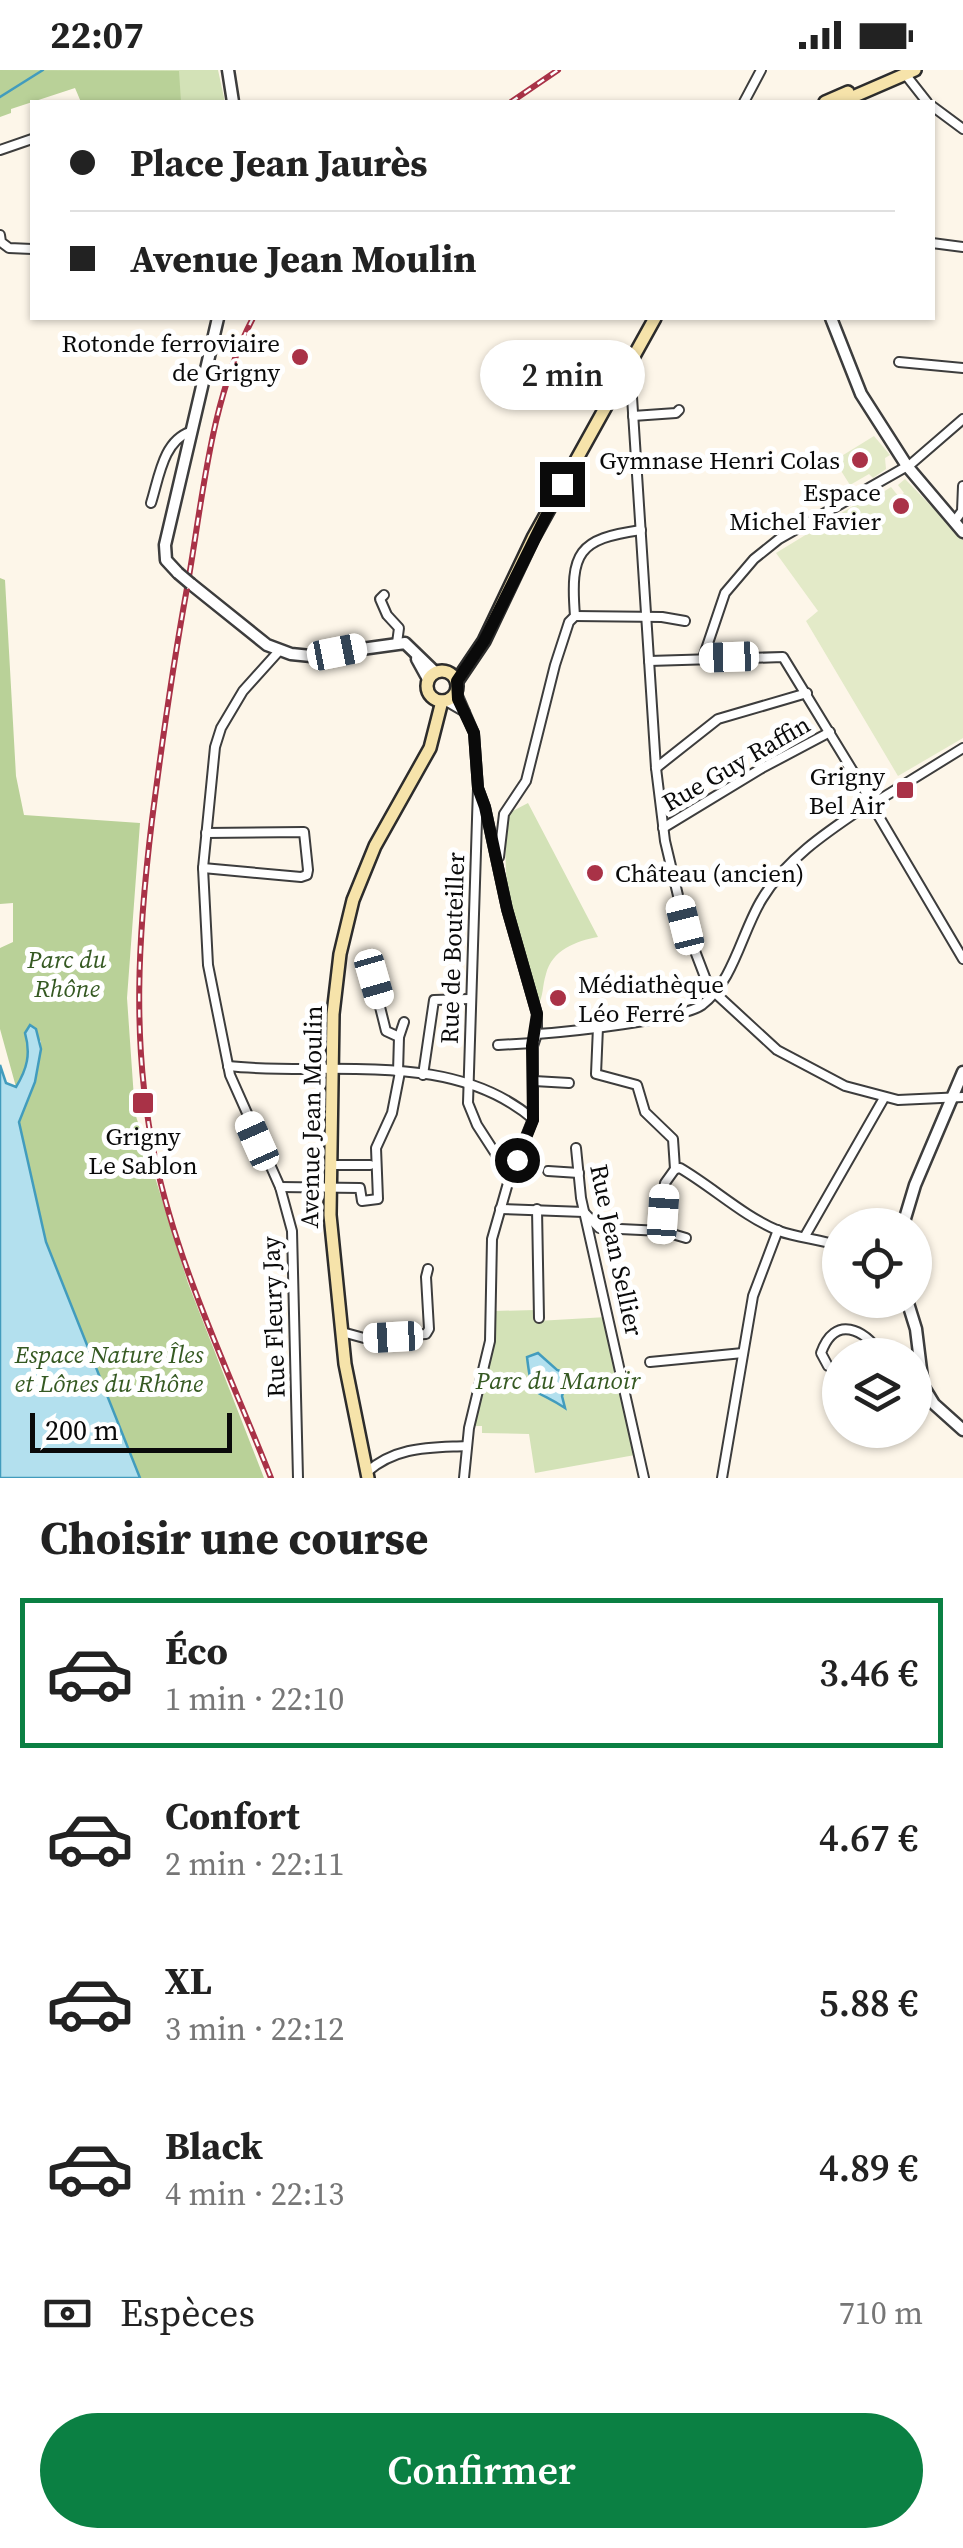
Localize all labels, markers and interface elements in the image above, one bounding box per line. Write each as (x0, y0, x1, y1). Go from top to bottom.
text: 22:07 (50, 9, 144, 61)
text: Place Jean Jaurès (130, 137, 428, 189)
text: Avenue Jean Moulin (130, 233, 477, 285)
place label: Rotonde ferroviaire de Grigny (62, 326, 280, 389)
callout: 2 min (480, 339, 644, 409)
marker: Rotonde ferroviaire de Grigny (289, 346, 311, 368)
text: 2 min (521, 353, 604, 397)
place label: Gymnase Henri Colas (599, 443, 840, 477)
marker: Gymnase Henri Colas (849, 449, 871, 471)
route end (540, 462, 585, 507)
place label: Espace Michel Favier (729, 475, 881, 538)
marker: Espace Michel Favier (890, 495, 912, 517)
car (305, 632, 369, 672)
car (698, 641, 760, 673)
street label: Rue Guy Raffin (656, 707, 816, 819)
place label: Grigny Bel Air (809, 759, 885, 822)
marker: Grigny Bel Air (894, 779, 916, 801)
street label: Rue de Bouteiller (432, 851, 472, 1045)
place label: Château (ancien) (615, 856, 804, 890)
marker: Château (ancien) (584, 862, 606, 884)
car (663, 892, 707, 958)
park label: Parc du Rhône (26, 942, 107, 1005)
car (351, 946, 397, 1012)
place label: Médiathèque Léo Ferré (578, 967, 724, 1030)
marker: Médiathèque Léo Ferré (547, 987, 569, 1009)
street label: Avenue Jean Moulin (292, 1005, 330, 1229)
marker: Grigny Le Sablon (130, 1090, 156, 1116)
car (231, 1107, 283, 1175)
place label: Grigny Le Sablon (88, 1119, 198, 1182)
route start (495, 1138, 540, 1183)
street label: Rue Jean Sellier (582, 1161, 652, 1339)
car (646, 1183, 680, 1245)
map controls (822, 1208, 932, 1448)
button: locate (822, 1208, 932, 1318)
street label: Rue Fleury Jay (253, 1235, 293, 1398)
car (362, 1320, 424, 1354)
park label: Espace Nature Îles et Lônes du Rhône (13, 1337, 205, 1400)
button: layers (822, 1338, 932, 1448)
park label: Parc du Manoir (475, 1363, 641, 1397)
scale bar (30, 1408, 232, 1452)
text: 200 m (45, 1411, 119, 1449)
text: Choisir une course (40, 1507, 428, 1569)
text: Éco (165, 1625, 228, 1677)
icon: car (45, 1628, 135, 1718)
text: 3.46 € (819, 1647, 918, 1699)
text: 1 min · 22:10 (165, 1677, 344, 1721)
text: Confort (165, 1790, 300, 1842)
icon: car (45, 1793, 135, 1883)
text: 4.67 € (819, 1812, 918, 1864)
text: 2 min · 22:11 (165, 1842, 344, 1886)
text: XL (165, 1955, 212, 2007)
icon: car (45, 1958, 135, 2048)
text: 5.88 € (819, 1977, 918, 2029)
text: 3 min · 22:12 (165, 2007, 344, 2051)
text: Black (165, 2120, 263, 2172)
icon: car (45, 2123, 135, 2213)
text: 4.89 € (819, 2142, 918, 2194)
text: 4 min · 22:13 (165, 2172, 344, 2216)
icon: cash (40, 2286, 95, 2341)
text: Espèces (120, 2287, 255, 2339)
text: 710 m (839, 2291, 923, 2335)
button: Confirmer (40, 2413, 923, 2528)

